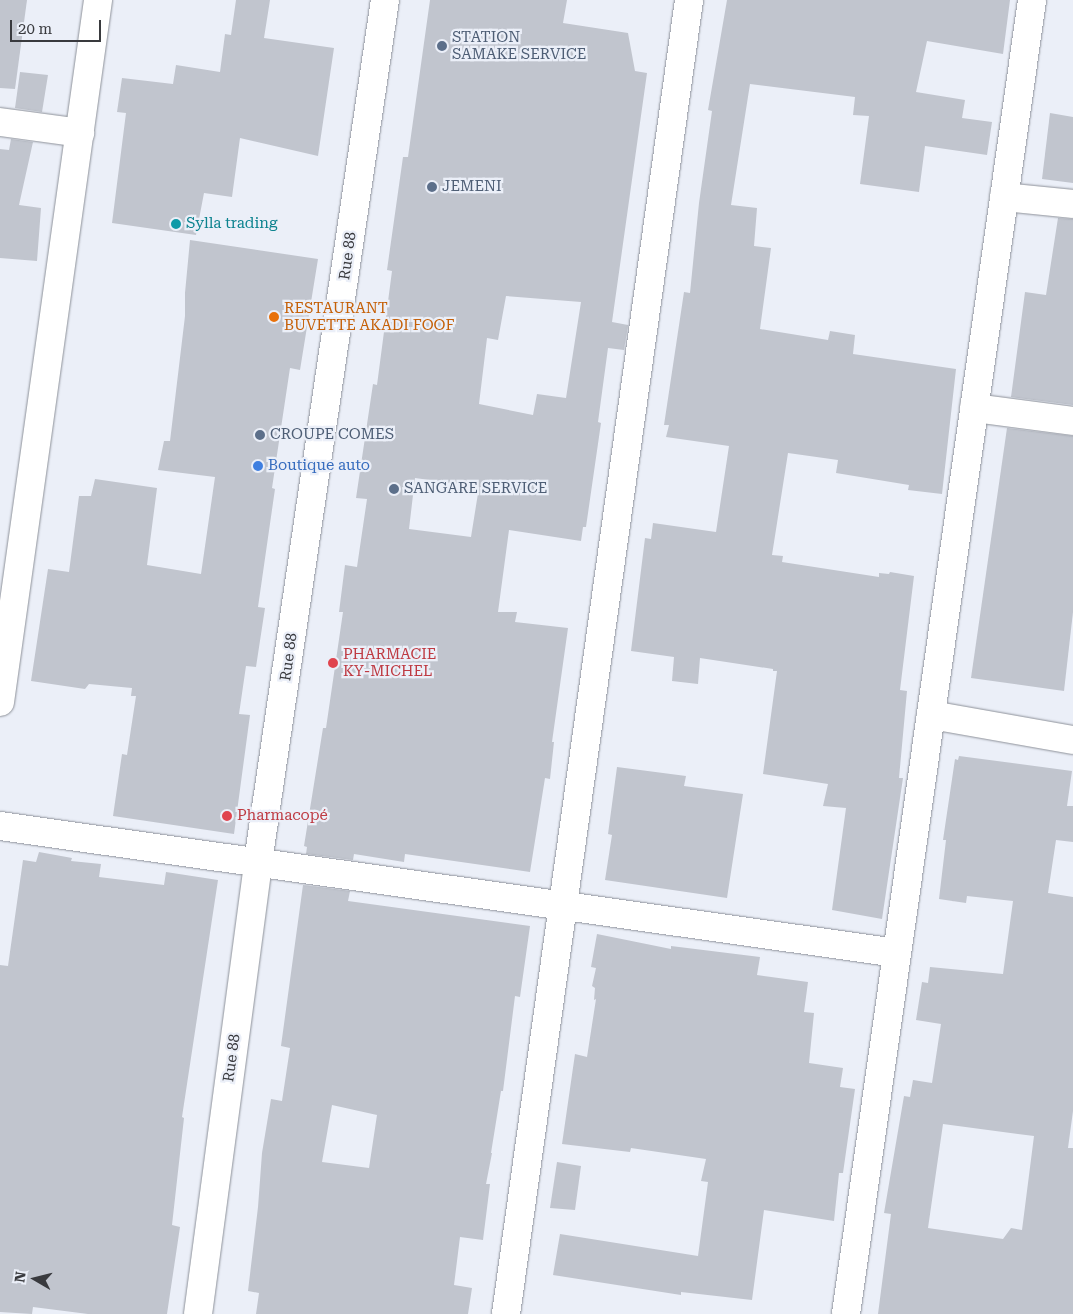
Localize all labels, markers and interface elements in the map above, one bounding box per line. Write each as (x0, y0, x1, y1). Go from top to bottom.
scale bar (12, 10, 104, 42)
text: 20 m (18, 20, 52, 38)
place label: STATION SAMAKE SERVICE (452, 28, 586, 63)
marker: STATION SAMAKE SERVICE (436, 40, 448, 52)
place label: JEMENI (442, 178, 502, 196)
marker: JEMENI (426, 181, 438, 193)
place label: Sylla trading (186, 215, 277, 233)
marker: Sylla trading (170, 218, 182, 230)
street label: Rue 88 (336, 231, 360, 281)
place label: RESTAURANT BUVETTE AKADI FOOF (284, 299, 455, 334)
marker: RESTAURANT BUVETTE AKADI FOOF (268, 311, 280, 323)
place label: CROUPE COMES (270, 426, 394, 444)
marker: CROUPE COMES (254, 429, 266, 441)
place label: Boutique auto (268, 457, 370, 475)
marker: Boutique auto (252, 460, 264, 472)
place label: SANGARE SERVICE (404, 480, 547, 498)
marker: SANGARE SERVICE (388, 483, 400, 495)
street label: Rue 88 (277, 632, 301, 682)
place label: PHARMACIE KY-MICHEL (343, 645, 436, 680)
marker: PHARMACIE KY-MICHEL (327, 657, 339, 669)
place label: Pharmacopé (237, 807, 328, 825)
marker: Pharmacopé (221, 810, 233, 822)
street label: Rue 88 (220, 1033, 244, 1083)
north arrow (10, 1254, 60, 1304)
text: N (11, 1270, 29, 1283)

